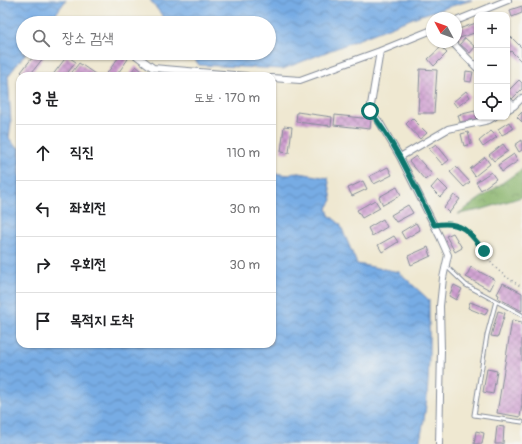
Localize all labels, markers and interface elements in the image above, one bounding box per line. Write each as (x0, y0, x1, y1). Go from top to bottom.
north arrow (426, 12, 462, 48)
map controls (474, 12, 510, 120)
button: + (474, 12, 510, 48)
search box (16, 16, 276, 60)
icon: search (30, 27, 52, 49)
text: 장소 검색 (62, 29, 114, 48)
button: − (474, 48, 510, 84)
button: locate (474, 84, 510, 120)
text: 3 분 (32, 88, 59, 109)
text: 도보 · 170 m (194, 90, 260, 106)
route start (361, 102, 379, 120)
icon: ahead (32, 142, 54, 164)
text: 직진 (70, 143, 94, 162)
text: 110 m (227, 145, 260, 161)
icon: left (32, 198, 54, 220)
text: 좌회전 (70, 199, 106, 218)
text: 30 m (230, 201, 260, 217)
route end (475, 242, 493, 260)
icon: right (32, 254, 54, 276)
text: 우회전 (70, 255, 106, 274)
text: 30 m (230, 257, 260, 273)
icon: arrive (32, 310, 54, 332)
text: 목적지 도착 (70, 311, 134, 330)

